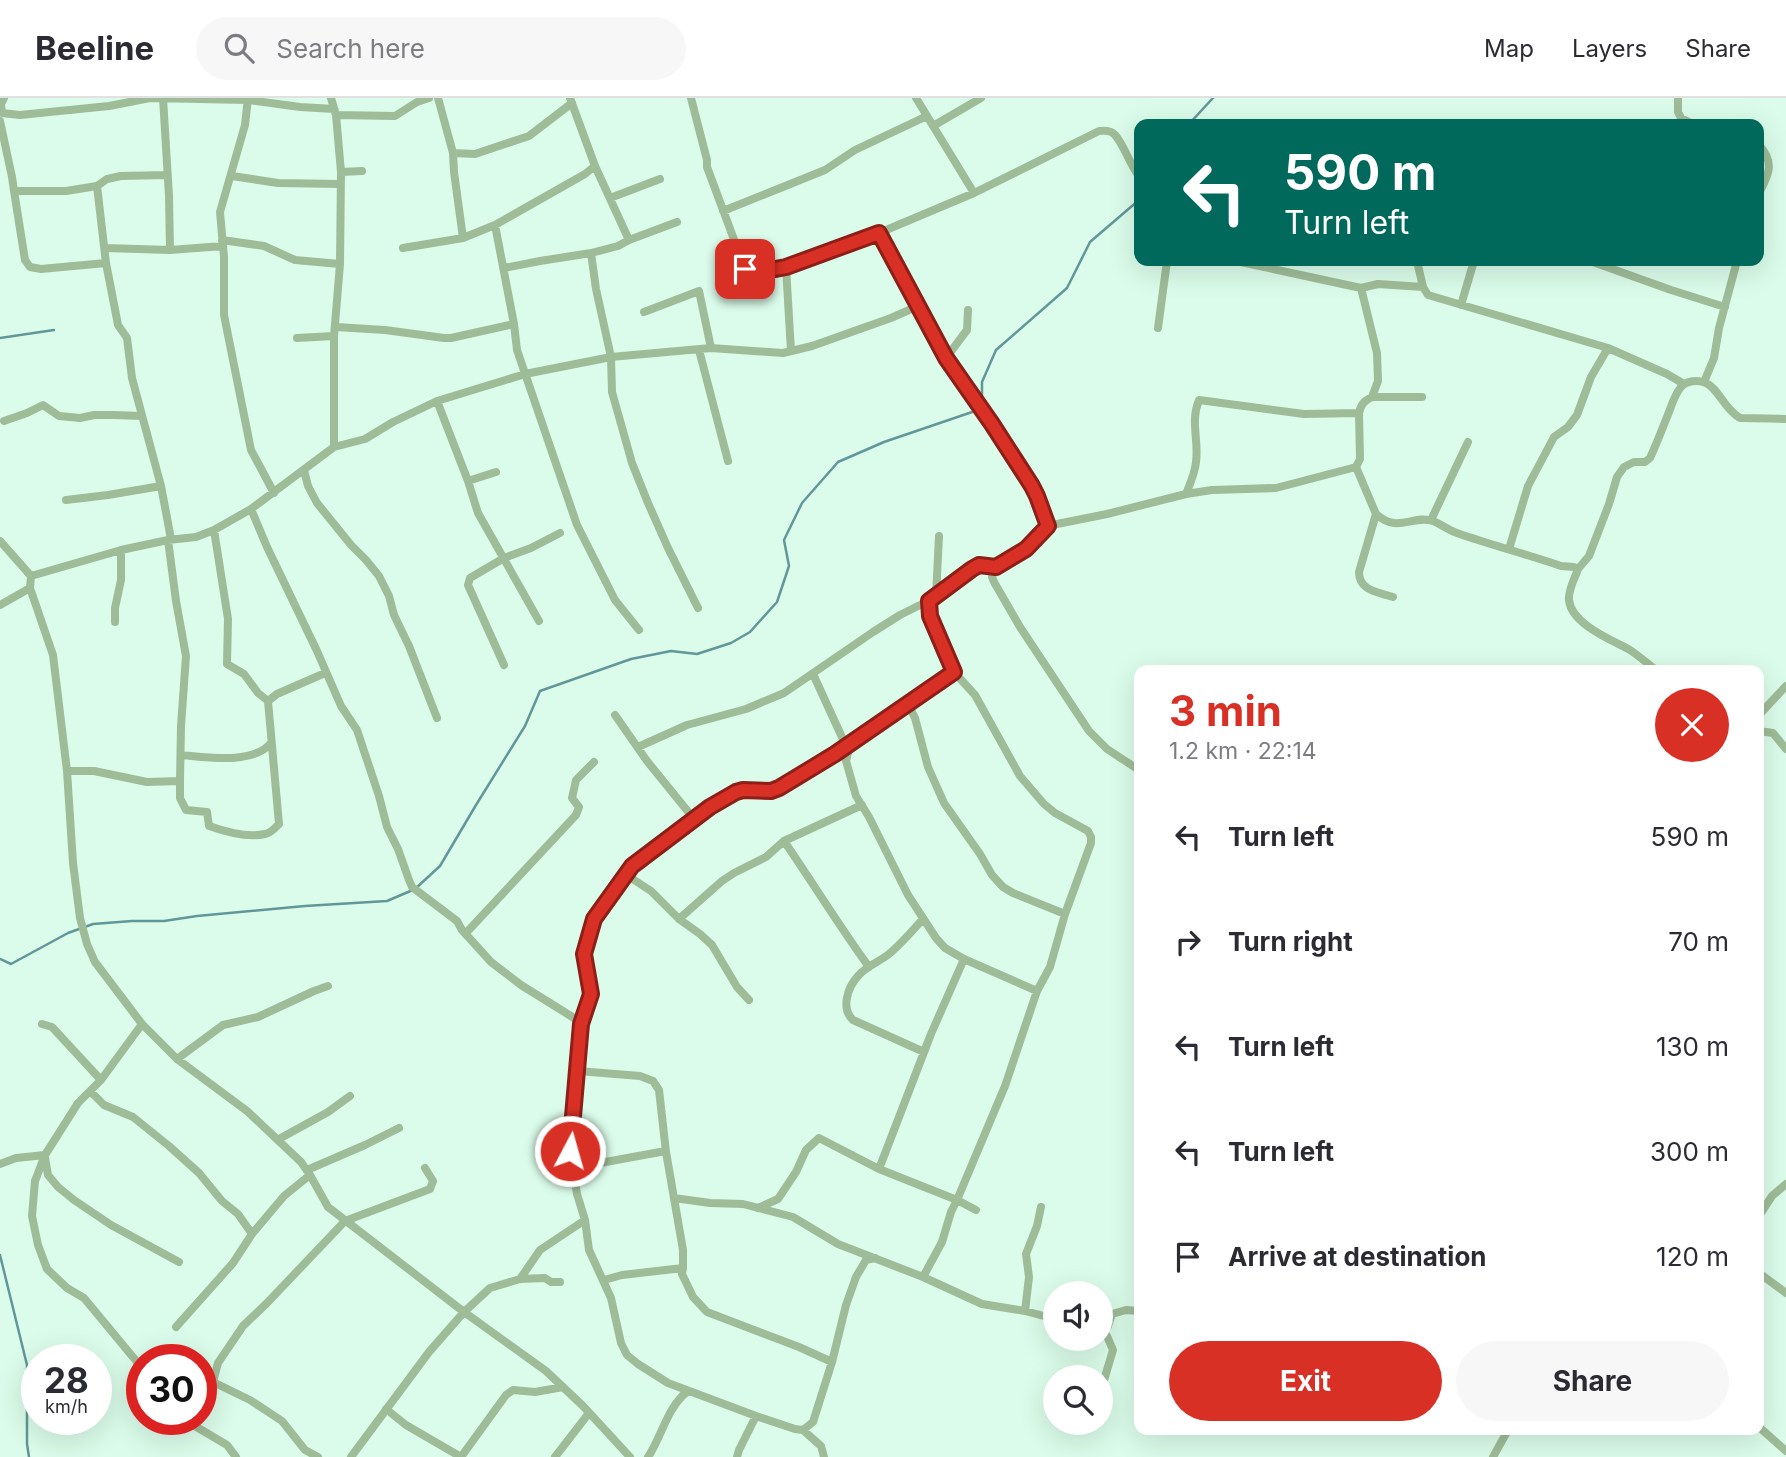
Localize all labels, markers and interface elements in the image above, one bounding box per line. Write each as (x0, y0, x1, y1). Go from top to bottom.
search box (196, 17, 686, 80)
text: Beeline (35, 28, 154, 68)
icon: search (220, 29, 258, 67)
text: Search here (276, 33, 425, 64)
text: Map (1484, 34, 1534, 63)
text: Layers (1572, 34, 1647, 63)
text: Share (1685, 34, 1751, 63)
text: 590 m (1284, 143, 1437, 202)
icon: left (1169, 147, 1260, 238)
text: Turn left (1284, 203, 1409, 242)
pin (715, 239, 775, 299)
icon: arrive (726, 250, 764, 288)
text: 3 min (1169, 685, 1282, 736)
button: close (1655, 688, 1729, 762)
text: 1.2 km · 22:14 (1169, 737, 1317, 765)
icon: left (1169, 818, 1207, 856)
text: Turn left (1228, 821, 1334, 852)
text: 590 m (1651, 821, 1729, 852)
icon: right (1169, 923, 1207, 961)
text: Turn right (1228, 926, 1353, 957)
text: 70 m (1668, 926, 1729, 957)
icon: left (1169, 1028, 1207, 1066)
text: Turn left (1228, 1031, 1334, 1062)
text: 130 m (1656, 1031, 1729, 1062)
position arrow (533, 1114, 607, 1188)
icon: left (1169, 1133, 1207, 1171)
text: Turn left (1228, 1136, 1334, 1167)
text: 300 m (1650, 1136, 1729, 1167)
icon: arrive (1169, 1238, 1207, 1276)
text: Arrive at destination (1228, 1241, 1487, 1272)
text: 120 m (1656, 1241, 1729, 1272)
map controls (1043, 1281, 1113, 1435)
button: sound (1043, 1281, 1113, 1351)
button: Exit (1169, 1341, 1442, 1421)
button: Share (1456, 1341, 1729, 1421)
speed limit sign: 30 (126, 1344, 217, 1435)
text: 28 (44, 1359, 89, 1401)
button: search (1043, 1365, 1113, 1435)
text: km/h (45, 1396, 88, 1417)

